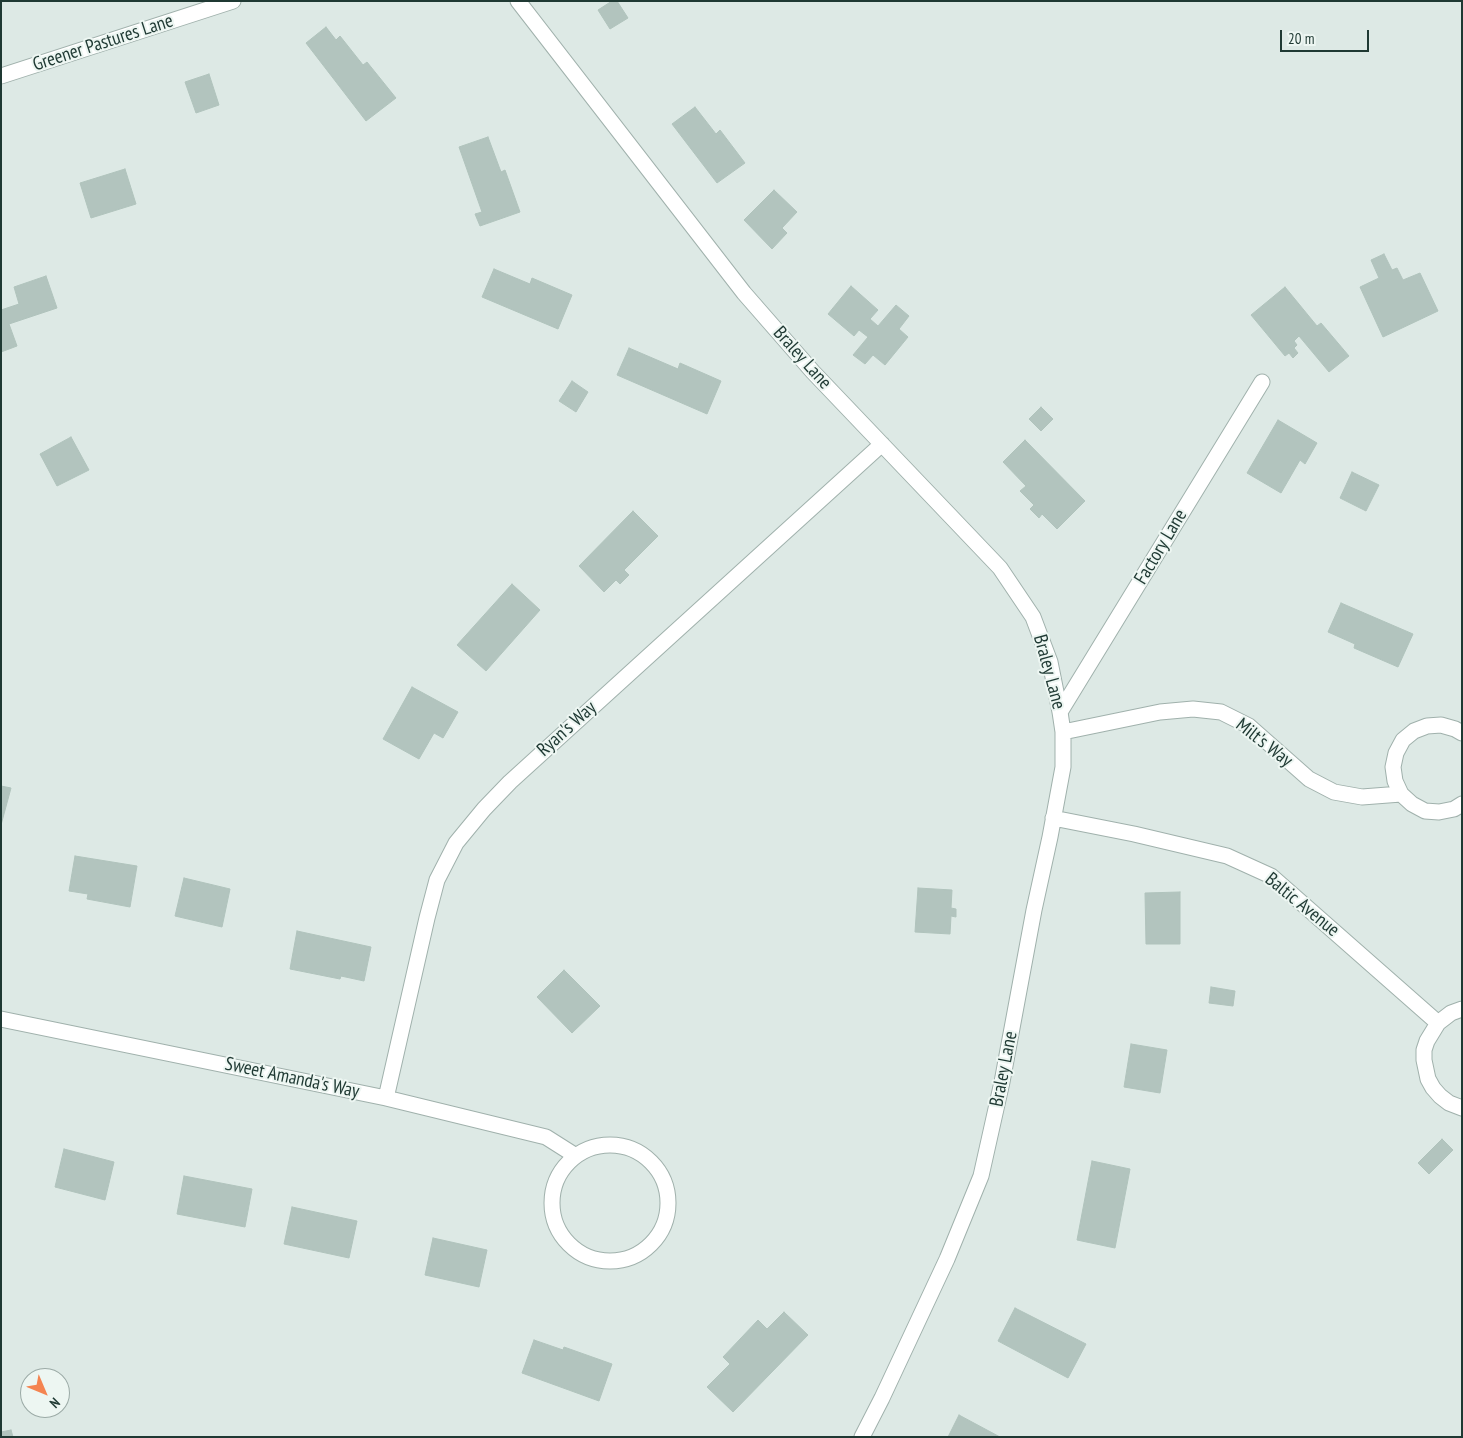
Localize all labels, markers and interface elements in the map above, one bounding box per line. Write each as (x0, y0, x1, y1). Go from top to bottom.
street label: Greener Pastures Lane (30, 10, 176, 76)
scale bar (1283, 20, 1372, 52)
text: 20 m (1288, 29, 1314, 48)
street label: Braley Lane (768, 322, 836, 394)
street label: Factory Lane (1130, 505, 1192, 589)
street label: Braley Lane (1028, 632, 1070, 712)
street label: Ryan's Way (533, 697, 601, 761)
street label: Milt's Way (1231, 714, 1297, 772)
street label: Baltic Avenue (1260, 868, 1344, 942)
street label: Braley Lane (986, 1029, 1022, 1109)
street label: Sweet Amanda's Way (223, 1053, 361, 1103)
north arrow (20, 1368, 70, 1418)
text: N (46, 1394, 64, 1412)

